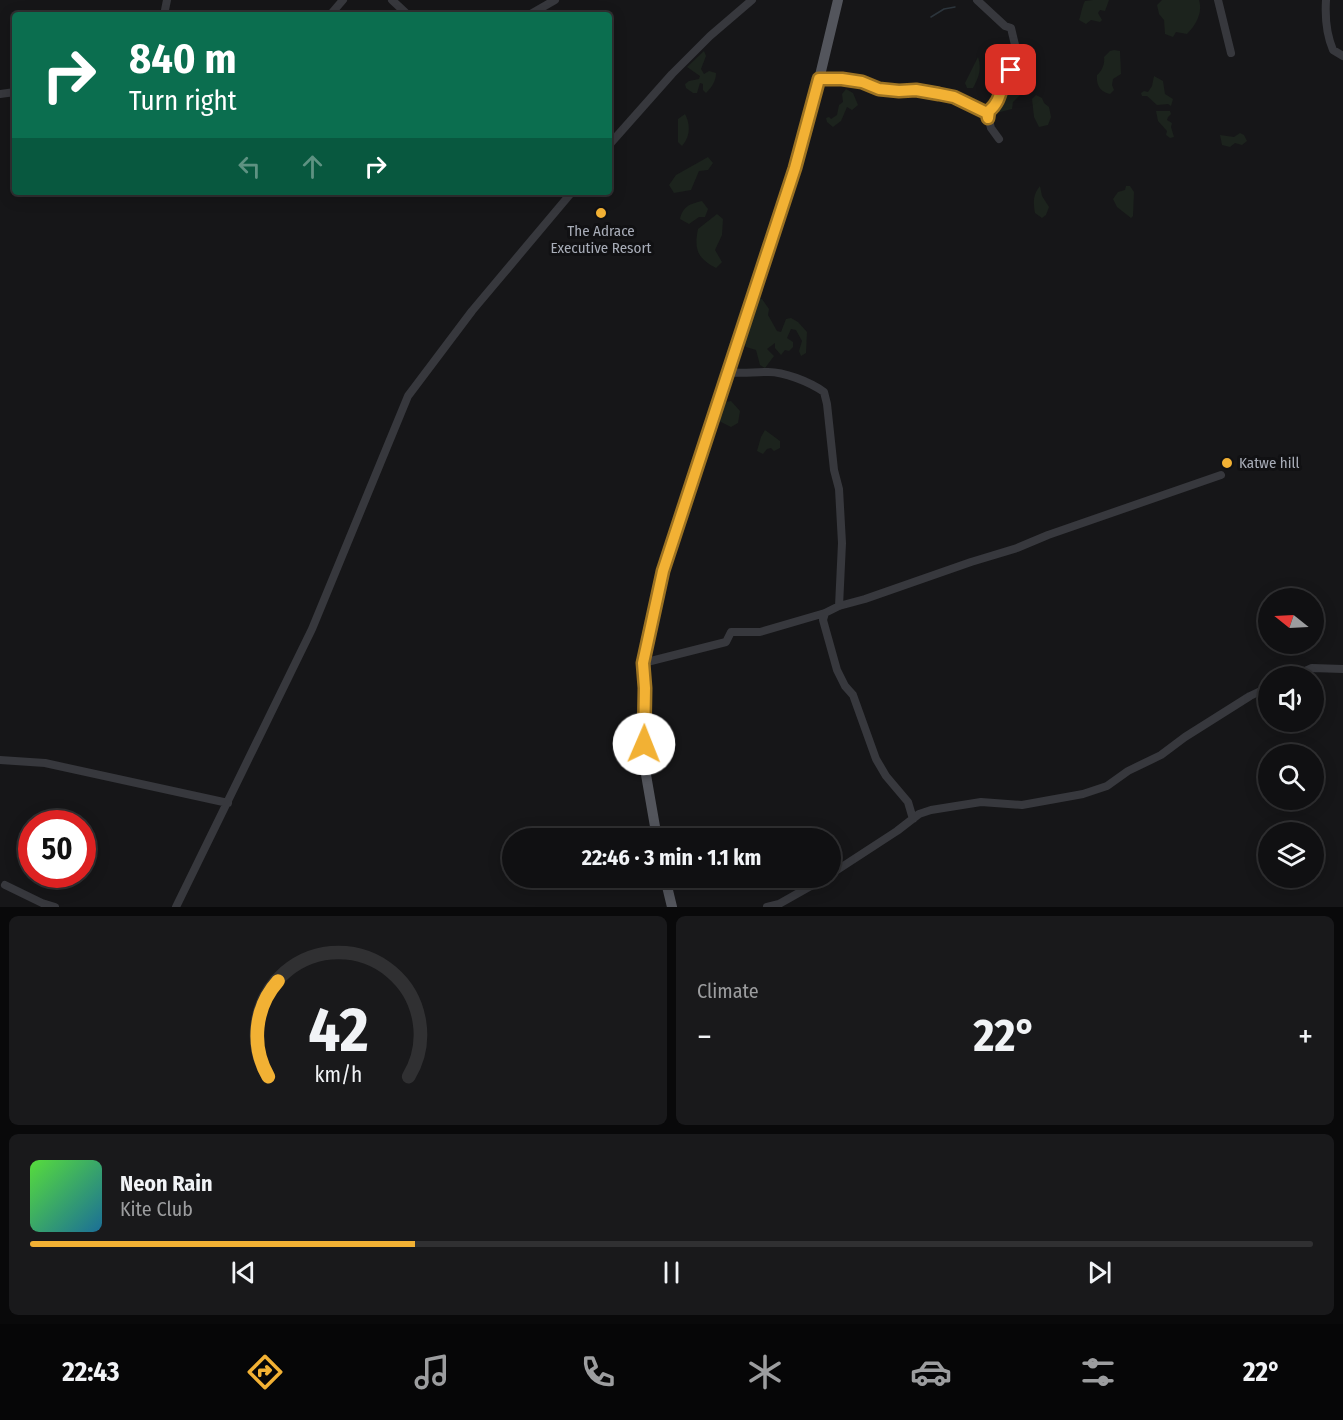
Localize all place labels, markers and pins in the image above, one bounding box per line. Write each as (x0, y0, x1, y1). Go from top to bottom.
pin (985, 44, 1036, 95)
marker: The Adrace Executive Resort (594, 206, 608, 220)
place label: The Adrace Executive Resort (550, 222, 652, 257)
place label: Katwe hill (1239, 454, 1299, 472)
marker: Katwe hill (1220, 456, 1234, 470)

